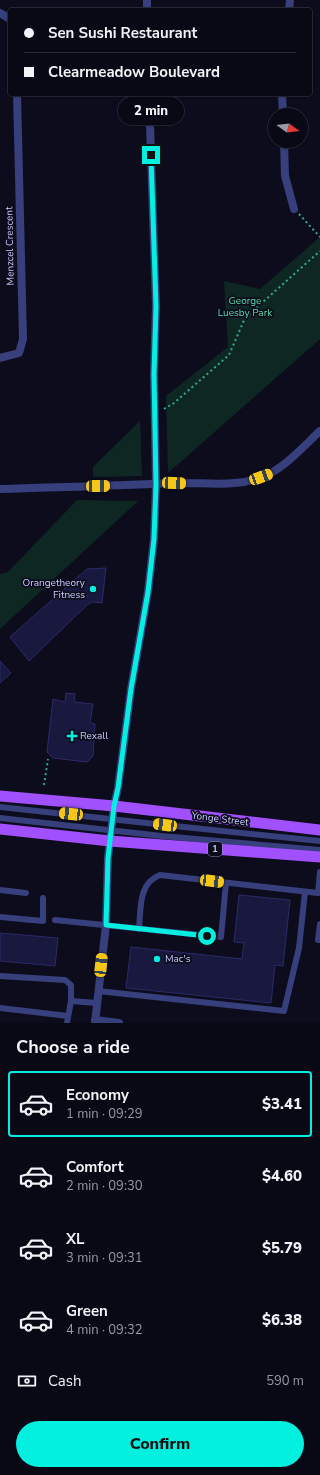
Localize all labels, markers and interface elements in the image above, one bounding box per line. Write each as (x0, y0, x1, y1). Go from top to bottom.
text: Sen Sushi Restaurant (48, 23, 197, 43)
text: Clearmeadow Boulevard (48, 62, 220, 82)
callout: 2 min (118, 97, 184, 125)
text: 2 min (134, 102, 168, 120)
north arrow (268, 108, 308, 148)
map controls (268, 108, 308, 148)
route end (142, 146, 160, 164)
street label: Menzcel Crescent (2, 206, 18, 286)
park label: George Luesby Park (218, 294, 273, 320)
car (248, 467, 274, 487)
car (162, 477, 186, 489)
car (86, 480, 110, 492)
place label: Orangetheory Fitness (23, 576, 86, 602)
marker: Orangetheory Fitness (88, 584, 98, 594)
place label: Rexall (80, 729, 108, 743)
marker: Rexall (67, 731, 77, 741)
car (58, 807, 84, 821)
street label: Yonge Street (190, 808, 250, 830)
car (152, 818, 178, 832)
road number: 1 (208, 842, 222, 856)
car (199, 874, 225, 888)
route start (198, 927, 216, 945)
car (94, 952, 108, 978)
place label: Mac's (165, 952, 191, 966)
marker: Mac's (152, 954, 162, 964)
text: Choose a ride (16, 1035, 130, 1059)
text: Economy (66, 1085, 129, 1105)
icon: car (18, 1086, 54, 1122)
text: $3.41 (262, 1094, 302, 1114)
text: 1 min · 09:29 (66, 1105, 142, 1123)
text: Comfort (66, 1157, 123, 1177)
icon: car (18, 1158, 54, 1194)
text: $4.60 (262, 1166, 302, 1186)
text: 2 min · 09:30 (66, 1177, 142, 1195)
text: XL (66, 1229, 85, 1249)
icon: car (18, 1230, 54, 1266)
text: $5.79 (262, 1238, 302, 1258)
text: 3 min · 09:31 (66, 1249, 142, 1267)
text: Green (66, 1301, 108, 1321)
icon: car (18, 1302, 54, 1338)
text: $6.38 (262, 1310, 302, 1330)
text: 4 min · 09:32 (66, 1321, 142, 1339)
icon: cash (16, 1370, 38, 1392)
text: Cash (48, 1371, 82, 1391)
text: 590 m (266, 1372, 304, 1390)
button: Confirm (16, 1421, 304, 1467)

